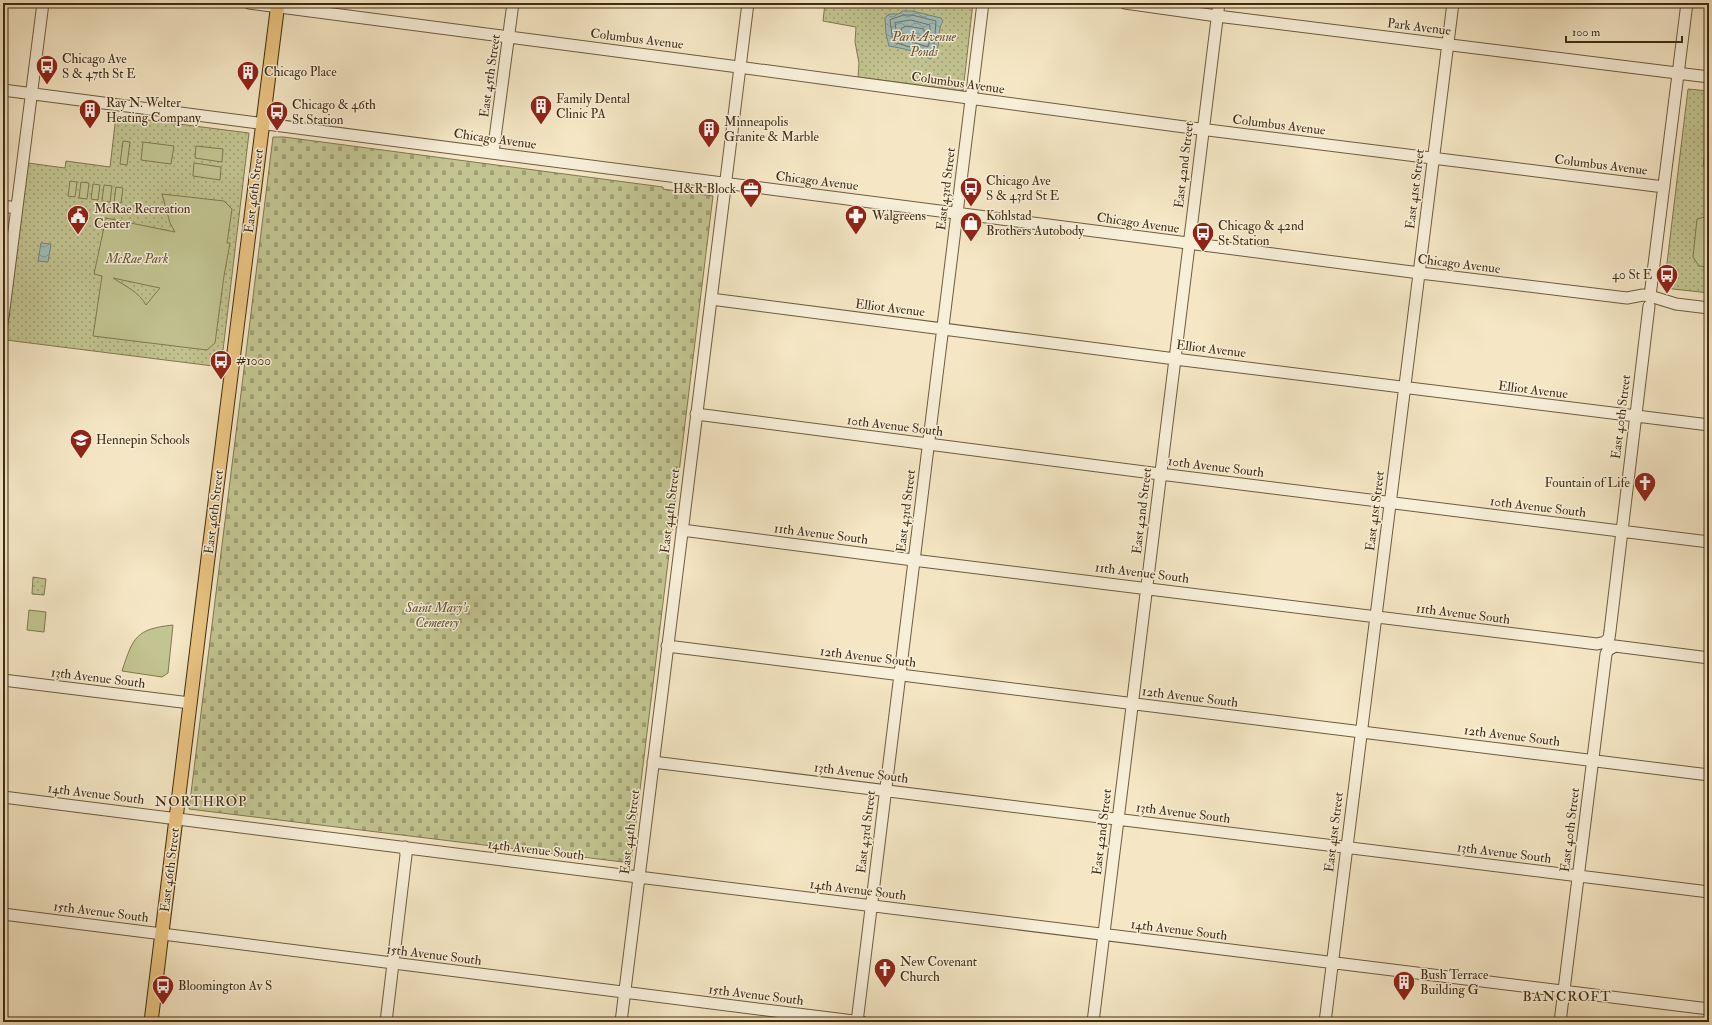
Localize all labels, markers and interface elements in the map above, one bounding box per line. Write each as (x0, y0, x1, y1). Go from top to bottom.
street label: Park Avenue (1386, 15, 1452, 39)
scale bar (1566, 18, 1682, 44)
street label: Columbus Avenue (590, 25, 685, 53)
text: 100 m (1572, 25, 1601, 40)
park label: Park Avenue Ponds (891, 29, 957, 60)
street label: East 45th Street (476, 33, 504, 119)
place label: Chicago Ave S & 47th St E (62, 51, 136, 82)
bus stop icon: Chicago Ave S & 47th St E (34, 53, 60, 86)
building icon: Chicago Place (235, 59, 261, 92)
place label: Chicago Place (264, 64, 337, 80)
street label: Columbus Avenue (911, 69, 1006, 98)
place label: Family Dental Clinic PA (556, 91, 631, 122)
building icon: Family Dental Clinic PA (528, 93, 554, 126)
place label: Ray N. Welter Heating Company (106, 95, 201, 127)
building icon: Ray N. Welter Heating Company (77, 97, 103, 130)
place label: Chicago & 46th St Station (292, 97, 376, 128)
bus stop icon: Chicago & 46th St Station (264, 99, 290, 132)
street label: Columbus Avenue (1232, 111, 1327, 139)
place label: Minneapolis Granite & Marble (724, 114, 819, 145)
building icon: Minneapolis Granite & Marble (696, 116, 722, 149)
street label: East 42nd Street (1171, 121, 1197, 209)
street label: Chicago Avenue (453, 125, 538, 153)
street label: East 43rd Street (933, 147, 959, 231)
street label: East 46th Street (241, 148, 267, 234)
street label: East 41st Street (1402, 148, 1428, 230)
street label: Columbus Avenue (1554, 151, 1649, 179)
street label: Chicago Avenue (775, 168, 860, 194)
place label: Chicago Ave S & 43rd St E (986, 173, 1059, 204)
bus stop icon: Chicago Ave S & 43rd St E (958, 175, 984, 208)
office icon: H&R Block (738, 176, 764, 209)
place label: H&R Block (673, 181, 737, 197)
place label: McRae Recreation Center (94, 201, 191, 232)
public building icon: McRae Recreation Center (65, 203, 91, 236)
pharmacy icon: Walgreens (843, 203, 869, 236)
place label: Walgreens (871, 208, 927, 224)
place label: Kohlstad Brothers Autobody (986, 208, 1084, 240)
street label: Chicago Avenue (1096, 209, 1181, 237)
shop icon: Kohlstad Brothers Autobody (958, 210, 984, 243)
place label: Chicago & 42nd St Station (1218, 218, 1305, 249)
bus stop icon: Chicago & 42nd St Station (1190, 220, 1216, 253)
park label: McRae Park (105, 251, 168, 267)
street label: Chicago Avenue (1417, 251, 1502, 277)
bus stop icon: 40 St E (1654, 262, 1680, 295)
place label: 40 St E (1612, 267, 1652, 283)
street label: Elliot Avenue (854, 296, 926, 320)
street label: Elliot Avenue (1175, 337, 1247, 361)
bus stop icon: #1000 (208, 348, 234, 381)
place label: #1000 (236, 353, 271, 369)
street label: East 40th Street (1608, 374, 1634, 460)
street label: Elliot Avenue (1497, 378, 1569, 402)
street label: 10th Avenue South (846, 412, 944, 440)
school or university icon: Hennepin Schools (68, 427, 94, 460)
place label: Hennepin Schools (96, 432, 190, 449)
street label: 10th Avenue South (1167, 453, 1265, 481)
street label: East 42nd Street (1129, 467, 1155, 555)
street label: East 44th Street (657, 468, 683, 554)
street label: East 46th Street (201, 469, 227, 555)
street label: East 43rd Street (893, 469, 919, 553)
street label: East 41st Street (1362, 470, 1388, 552)
church icon: Fountain of Life (1632, 470, 1658, 503)
place label: Fountain of Life (1544, 475, 1631, 491)
street label: 10th Avenue South (1489, 493, 1587, 521)
street label: 11th Avenue South (773, 520, 869, 548)
street label: 11th Avenue South (1094, 559, 1190, 587)
park label: Saint Mary's Cemetery (405, 600, 469, 631)
street label: 11th Avenue South (1415, 600, 1511, 628)
street label: 12th Avenue South (819, 643, 917, 671)
street label: 13th Avenue South (50, 664, 146, 692)
street label: 12th Avenue South (1141, 683, 1239, 711)
street label: 12th Avenue South (1463, 722, 1561, 750)
street label: 13th Avenue South (813, 759, 909, 787)
street label: 14th Avenue South (47, 780, 145, 808)
street label: East 40th Street (1557, 787, 1583, 873)
street label: East 42nd Street (1089, 788, 1115, 876)
street label: East 44th Street (617, 789, 643, 875)
street label: East 43rd Street (853, 790, 879, 874)
street label: East 41st Street (1321, 791, 1347, 873)
district label: NORTHROP (155, 793, 247, 810)
street label: 13th Avenue South (1135, 799, 1231, 827)
street label: East 46th Street (157, 827, 183, 913)
street label: 14th Avenue South (487, 836, 585, 864)
street label: 13th Avenue South (1456, 839, 1552, 867)
street label: 14th Avenue South (809, 876, 907, 904)
street label: 15th Avenue South (53, 898, 150, 926)
street label: 14th Avenue South (1130, 916, 1228, 944)
street label: 15th Avenue South (386, 941, 483, 969)
place label: New Covenant Church (900, 954, 977, 985)
church icon: New Covenant Church (872, 956, 898, 989)
place label: Bush Terrace Building G (1420, 967, 1489, 998)
building icon: Bush Terrace Building G (1391, 969, 1417, 1002)
bus stop icon: Bloomington Av S (150, 973, 176, 1006)
place label: Bloomington Av S (178, 978, 272, 994)
street label: 15th Avenue South (708, 981, 805, 1009)
district label: BANCROFT (1522, 988, 1612, 1005)

